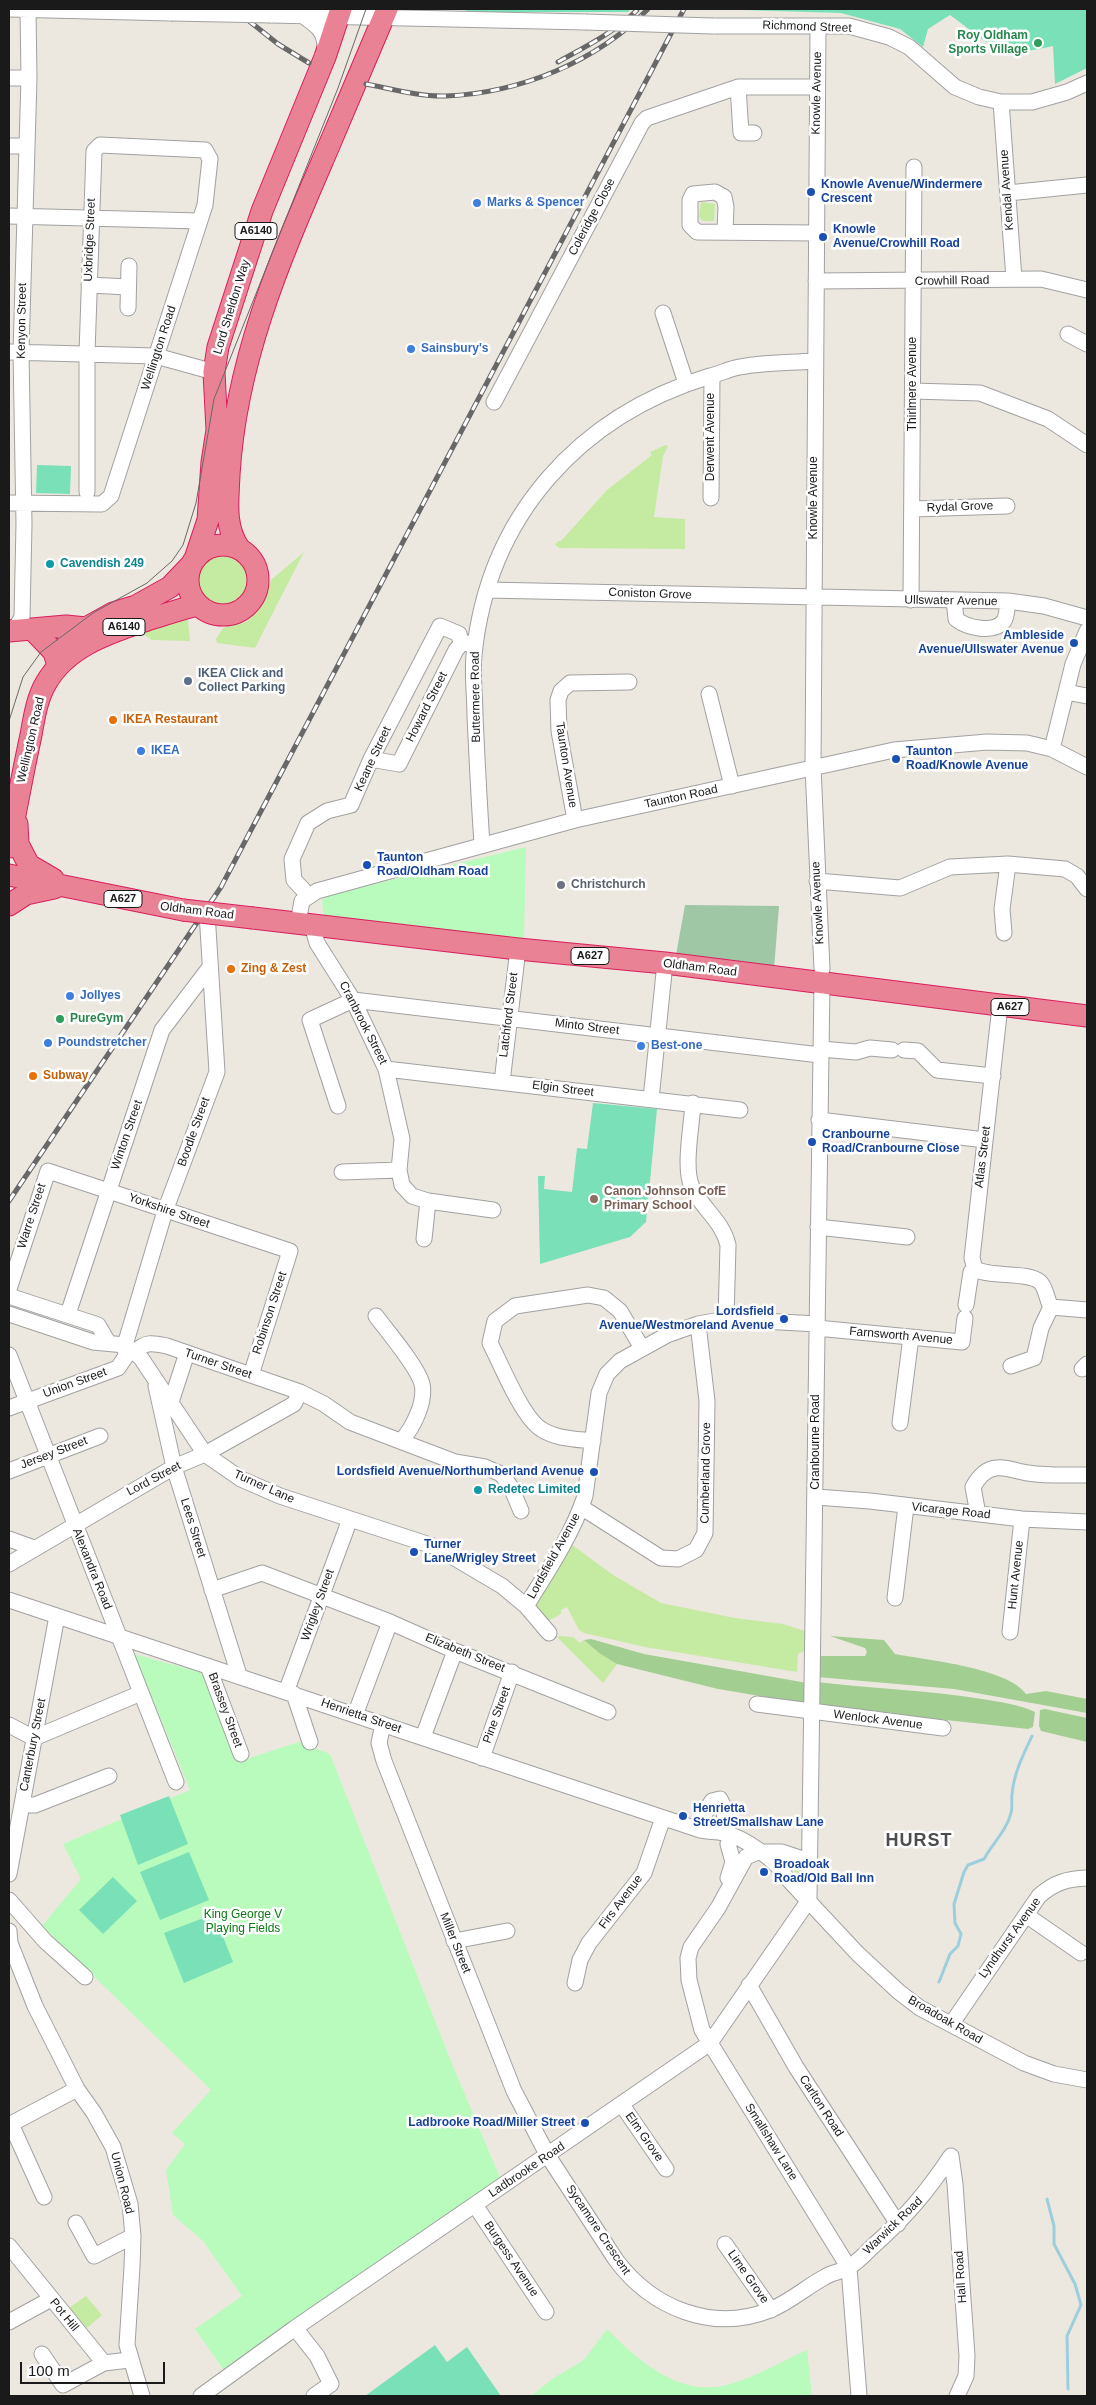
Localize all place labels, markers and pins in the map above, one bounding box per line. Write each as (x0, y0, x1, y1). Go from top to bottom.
place label: Roy Oldham Sports Village (948, 29, 1028, 57)
marker: Roy Oldham Sports Village (1032, 37, 1044, 49)
place label: Knowle Avenue/Windermere Crescent (821, 178, 982, 206)
marker: Knowle Avenue/Windermere Crescent (805, 186, 817, 198)
place label: Marks & Spencer (487, 196, 584, 210)
marker: Marks & Spencer (471, 197, 483, 209)
place label: Knowle Avenue/Crowhill Road (833, 223, 960, 251)
marker: Knowle Avenue/Crowhill Road (817, 231, 829, 243)
place label: Sainsbury's (421, 342, 489, 356)
marker: Sainsbury's (405, 343, 417, 355)
place label: Cavendish 249 (60, 557, 144, 571)
marker: Cavendish 249 (44, 558, 56, 570)
place label: Ambleside Avenue/Ullswater Avenue (918, 629, 1064, 657)
marker: Ambleside Avenue/Ullswater Avenue (1068, 637, 1080, 649)
place label: IKEA Click and Collect Parking (198, 667, 285, 695)
marker: IKEA Click and Collect Parking (182, 675, 194, 687)
place label: IKEA Restaurant (123, 713, 218, 727)
marker: IKEA Restaurant (107, 714, 119, 726)
place label: IKEA (151, 744, 180, 758)
marker: IKEA (135, 745, 147, 757)
place label: Taunton Road/Knowle Avenue (906, 745, 1028, 773)
marker: Taunton Road/Knowle Avenue (890, 753, 902, 765)
place label: Taunton Road/Oldham Road (377, 851, 488, 879)
marker: Taunton Road/Oldham Road (361, 859, 373, 871)
place label: Christchurch (571, 878, 646, 892)
marker: Christchurch (555, 879, 567, 891)
place label: Zing & Zest (241, 962, 306, 976)
marker: Zing & Zest (225, 963, 237, 975)
place label: Jollyes (80, 989, 121, 1003)
marker: Jollyes (64, 990, 76, 1002)
place label: PureGym (70, 1012, 123, 1026)
marker: PureGym (54, 1013, 66, 1025)
place label: Poundstretcher (58, 1036, 147, 1050)
marker: Poundstretcher (42, 1037, 54, 1049)
place label: Best-one (651, 1039, 702, 1053)
marker: Best-one (635, 1040, 647, 1052)
place label: Subway (43, 1069, 88, 1083)
marker: Subway (27, 1070, 39, 1082)
place label: Cranbourne Road/Cranbourne Close (822, 1128, 959, 1156)
marker: Cranbourne Road/Cranbourne Close (806, 1136, 818, 1148)
place label: Canon Johnson CofE Primary School (604, 1185, 726, 1213)
marker: Canon Johnson CofE Primary School (588, 1193, 600, 1205)
place label: Lordsfield Avenue/Westmoreland Avenue (599, 1305, 774, 1333)
marker: Lordsfield Avenue/Westmoreland Avenue (778, 1313, 790, 1325)
place label: Lordsfield Avenue/Northumberland Avenue (337, 1465, 584, 1479)
marker: Lordsfield Avenue/Northumberland Avenue (588, 1466, 600, 1478)
place label: Redetec Limited (488, 1483, 581, 1497)
marker: Redetec Limited (472, 1484, 484, 1496)
place label: Turner Lane/Wrigley Street (424, 1538, 536, 1566)
marker: Turner Lane/Wrigley Street (408, 1546, 420, 1558)
place label: Henrietta Street/Smallshaw Lane (693, 1802, 824, 1830)
marker: Henrietta Street/Smallshaw Lane (677, 1810, 689, 1822)
place label: Broadoak Road/Old Ball Inn (774, 1858, 874, 1886)
marker: Broadoak Road/Old Ball Inn (758, 1866, 770, 1878)
place label: Ladbrooke Road/Miller Street (408, 2116, 575, 2130)
marker: Ladbrooke Road/Miller Street (579, 2117, 591, 2129)

